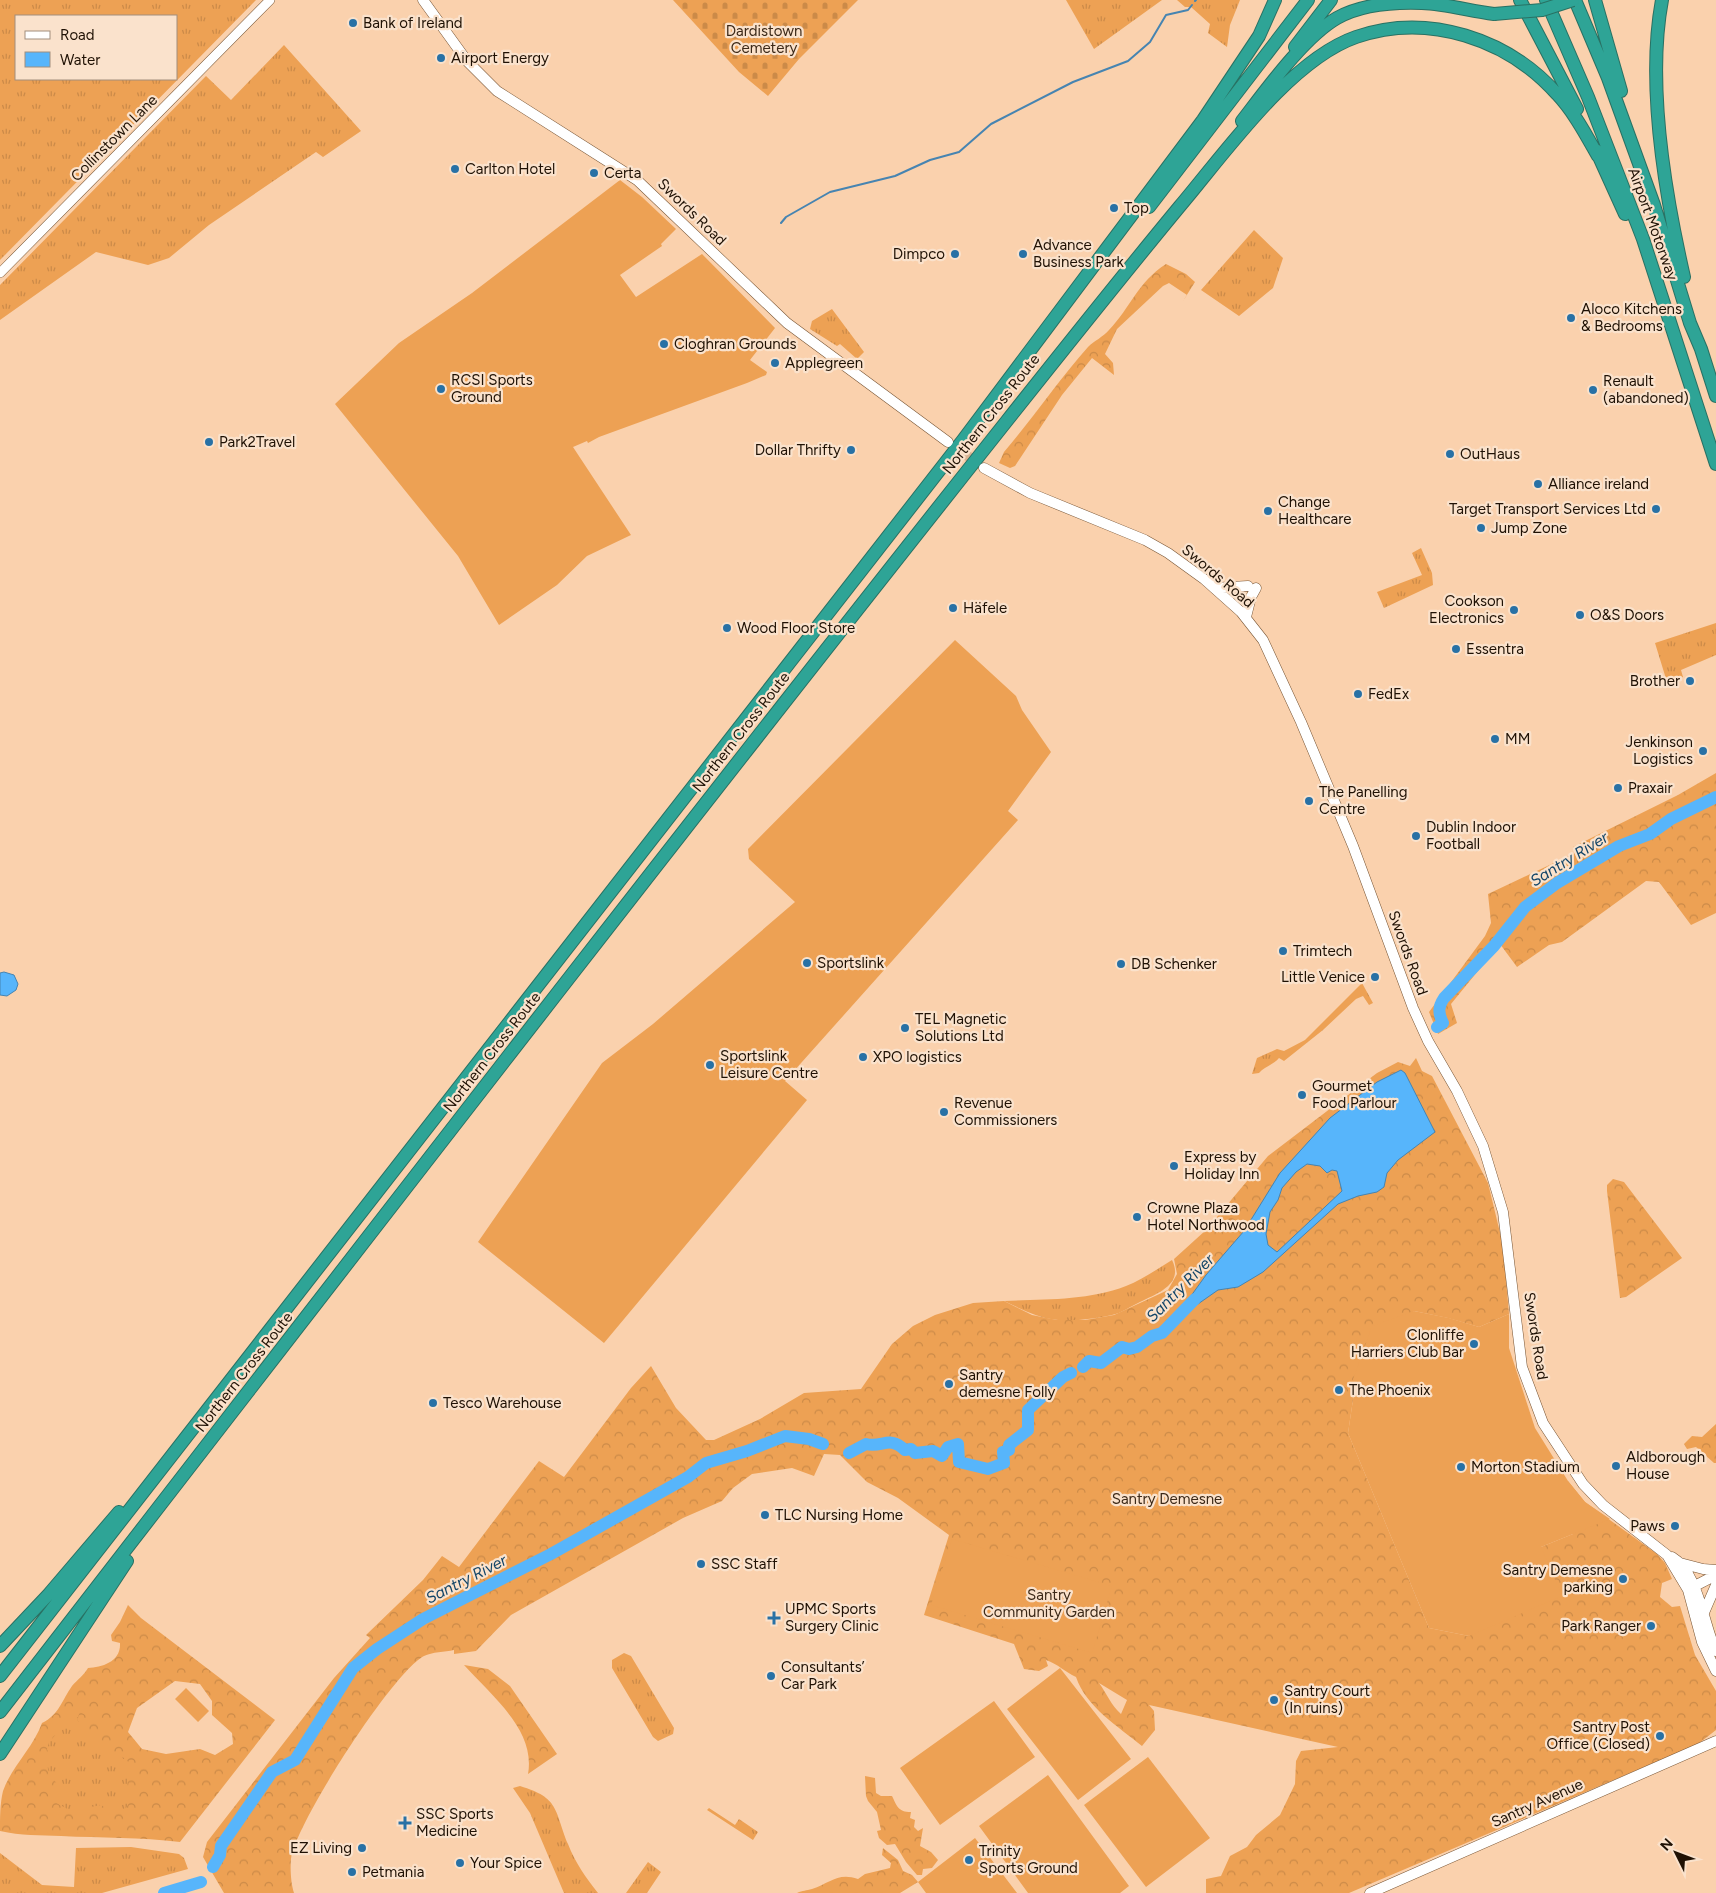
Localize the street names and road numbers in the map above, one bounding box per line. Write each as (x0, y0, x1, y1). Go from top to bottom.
street label: Collinstown Lane (67, 91, 161, 185)
street label: Airport Motorway (1624, 165, 1682, 283)
street label: Swords Road (654, 175, 730, 249)
street label: Northern Cross Route (939, 350, 1043, 478)
street label: Swords Road (1178, 541, 1258, 611)
street label: Northern Cross Route (689, 668, 793, 796)
street label: Swords Road (1384, 908, 1432, 998)
street label: Northern Cross Route (440, 988, 544, 1116)
street label: Swords Road (1520, 1291, 1552, 1381)
street label: Northern Cross Route (192, 1308, 296, 1436)
street label: Santry Avenue (1488, 1775, 1586, 1831)

